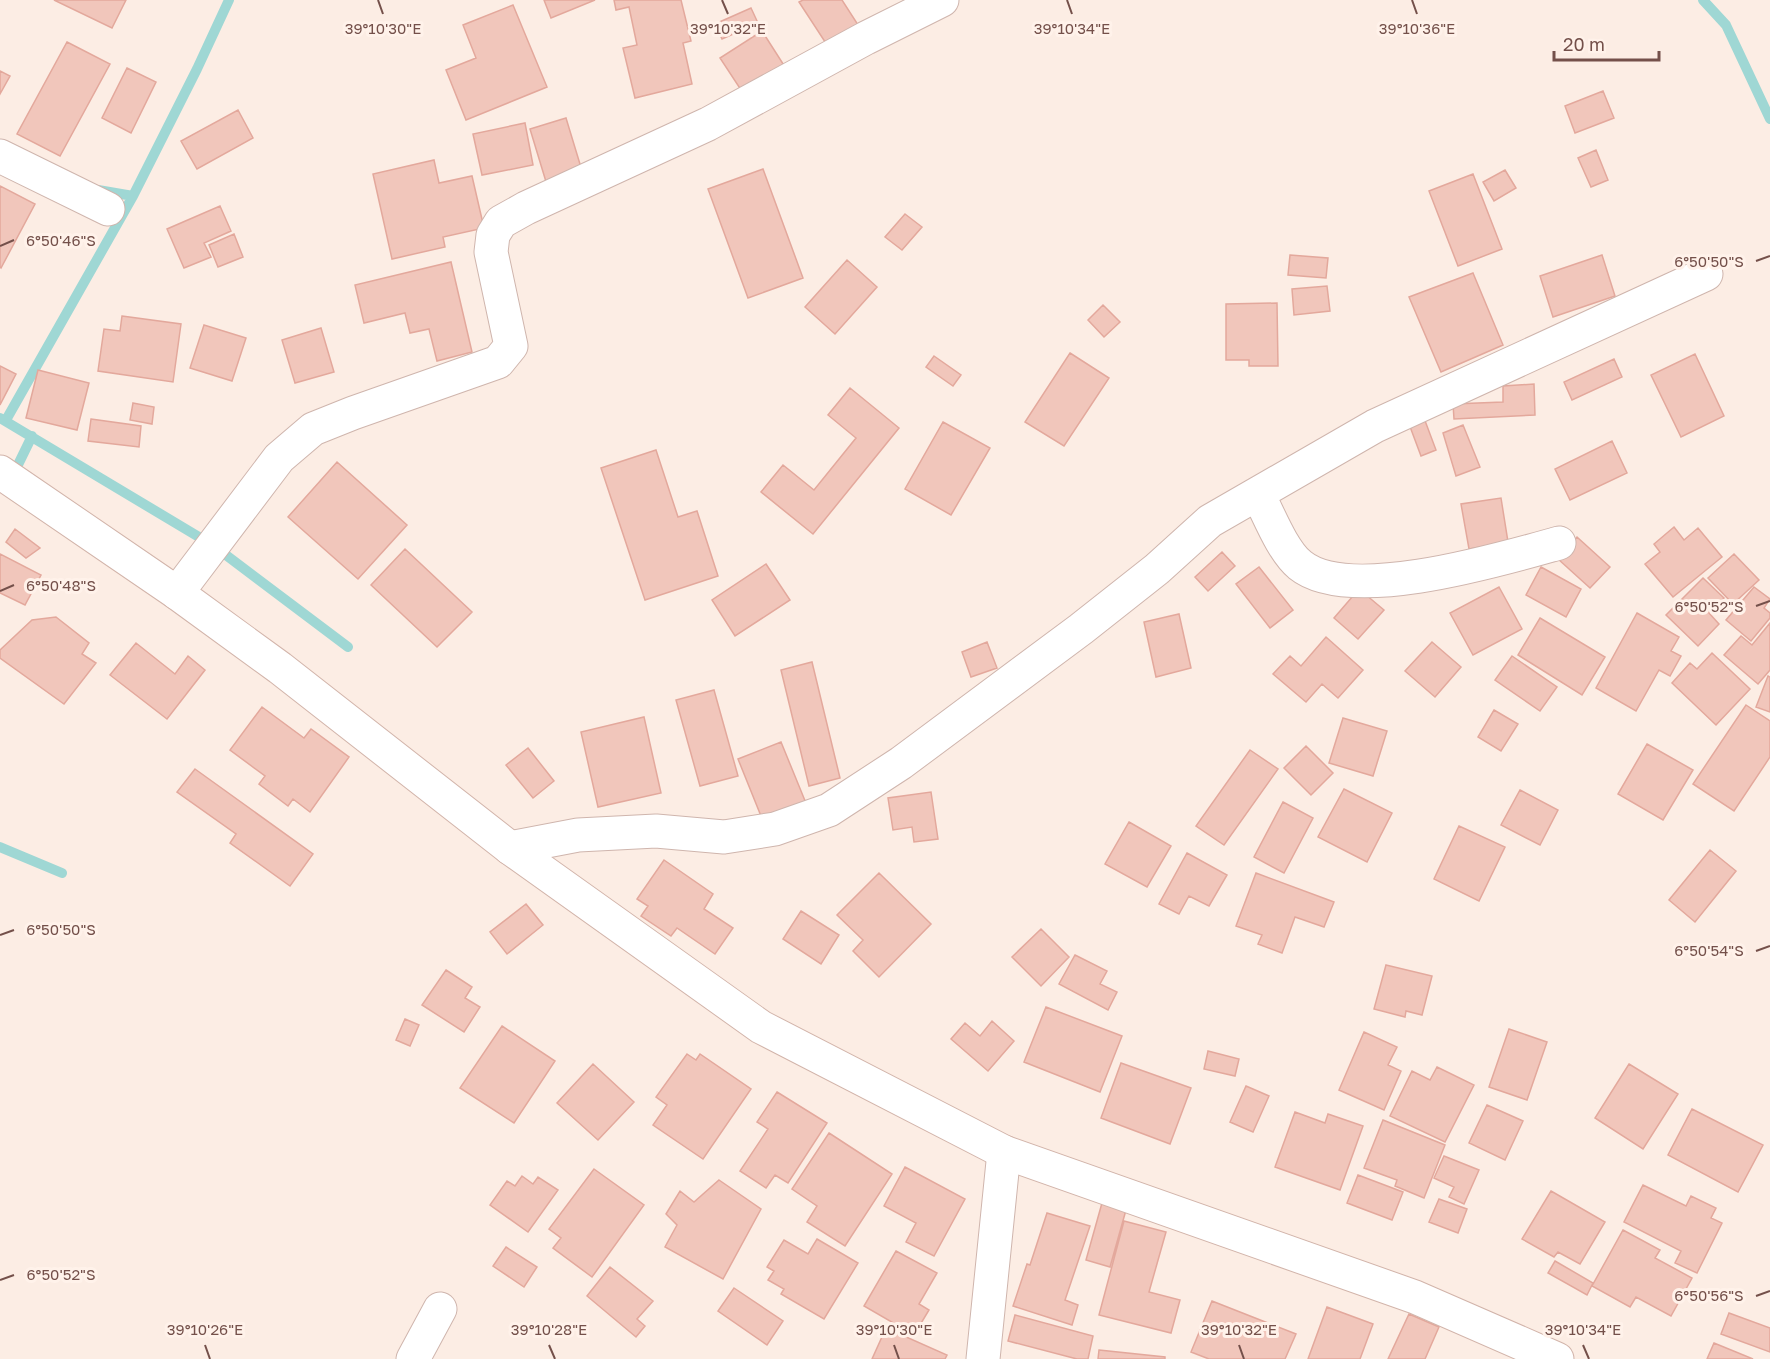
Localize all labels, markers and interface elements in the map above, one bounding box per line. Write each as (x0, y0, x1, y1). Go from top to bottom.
text: 39°10'30"E (345, 19, 421, 37)
text: 39°10'32"E (690, 19, 766, 37)
text: 39°10'34"E (1034, 19, 1110, 37)
text: 39°10'36"E (1379, 19, 1455, 37)
scale bar (1554, 24, 1659, 62)
text: 20 m (1563, 33, 1605, 55)
text: 6°50'46"S (26, 231, 96, 249)
text: 6°50'50"S (1674, 252, 1744, 270)
text: 6°50'48"S (26, 576, 96, 594)
text: 6°50'52"S (1674, 597, 1744, 615)
text: 6°50'50"S (26, 920, 96, 938)
text: 6°50'54"S (1674, 941, 1744, 959)
text: 6°50'52"S (26, 1265, 96, 1283)
text: 6°50'56"S (1674, 1286, 1744, 1304)
text: 39°10'26"E (167, 1320, 243, 1338)
text: 39°10'28"E (511, 1320, 587, 1338)
text: 39°10'30"E (856, 1320, 932, 1338)
text: 39°10'32"E (1201, 1320, 1277, 1338)
text: 39°10'34"E (1545, 1320, 1621, 1338)

